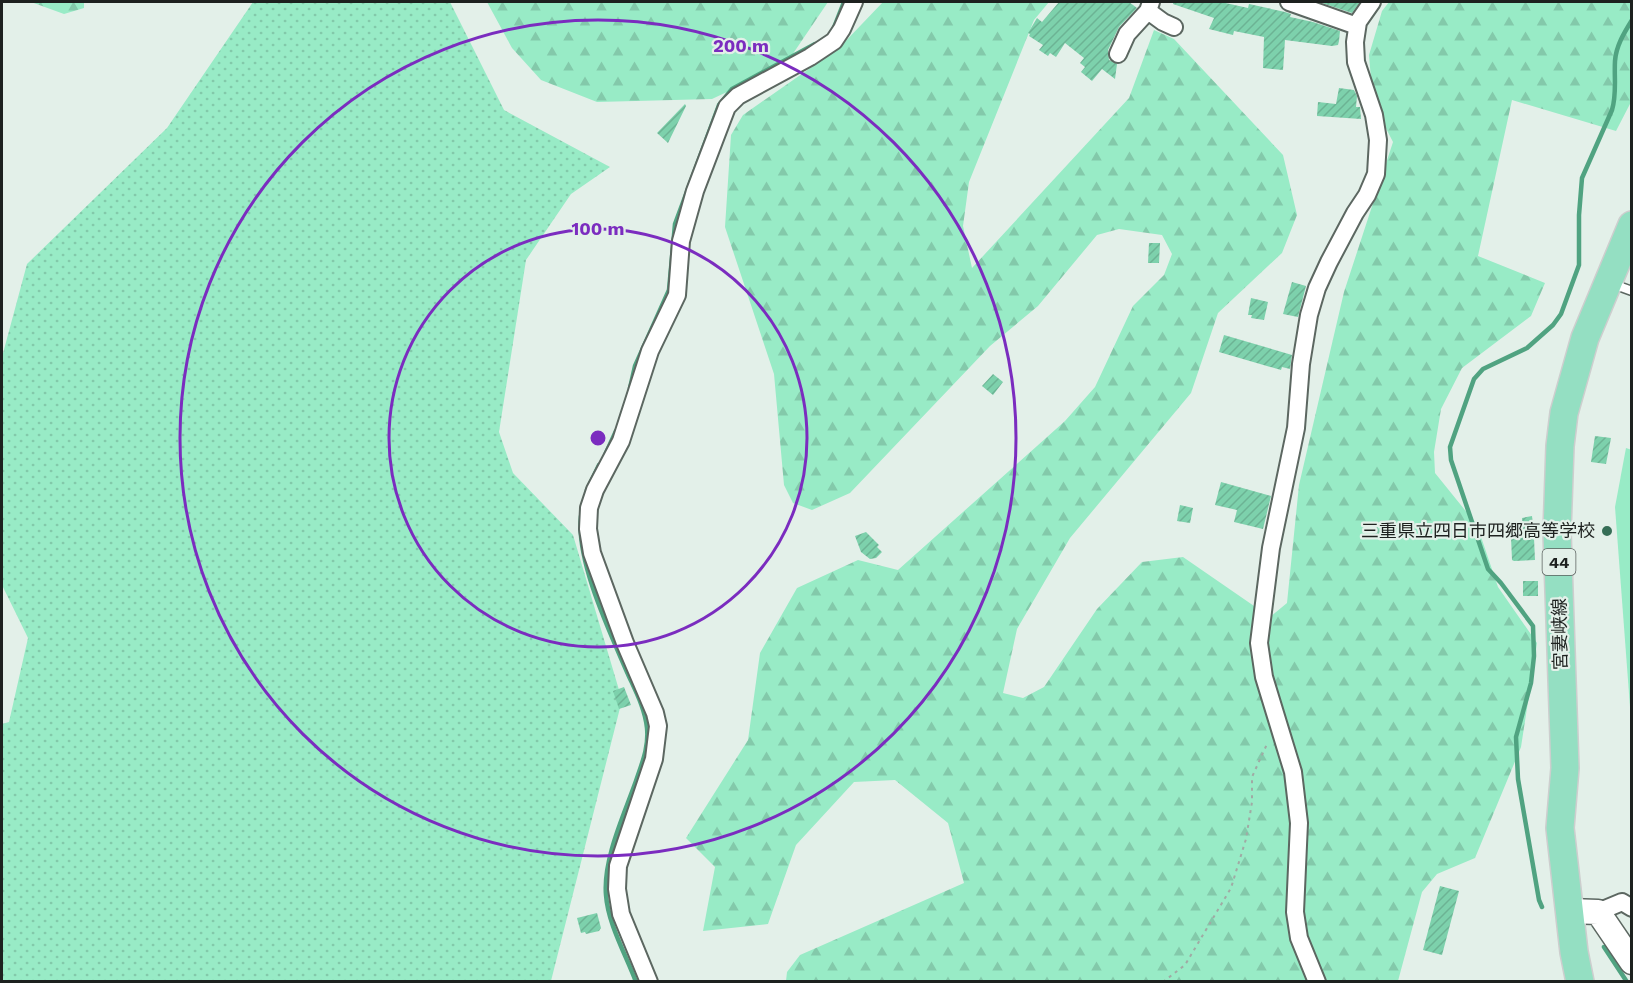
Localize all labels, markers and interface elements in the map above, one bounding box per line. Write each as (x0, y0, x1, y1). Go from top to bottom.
text: 200 m (713, 35, 769, 56)
text: 100 m (571, 218, 625, 239)
centre of rings (588, 428, 608, 448)
place label: 三重県立四日市四郷高等学校 (1361, 520, 1595, 541)
marker: 三重県立四日市四郷高等学校 (1600, 524, 1614, 538)
road number: 44 (1542, 549, 1576, 575)
street label: 宮妻峡線 (1548, 598, 1571, 670)

